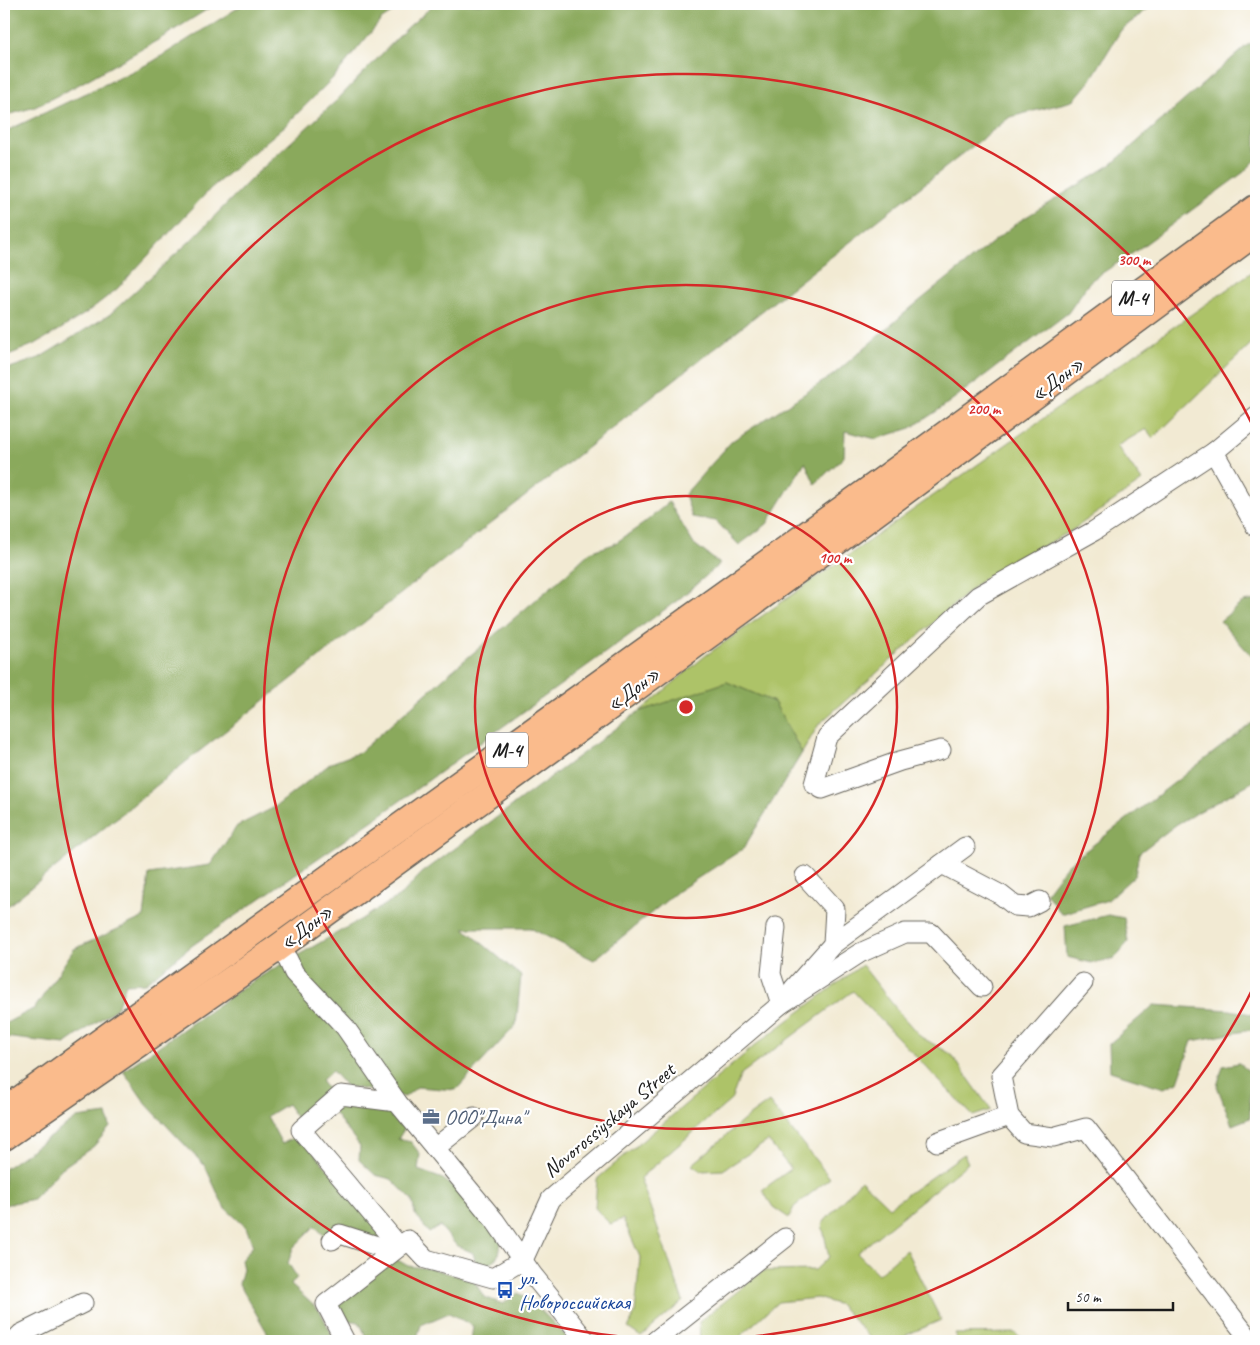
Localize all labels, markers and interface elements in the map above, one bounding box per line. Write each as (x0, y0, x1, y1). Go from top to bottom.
text: 300 m (1118, 251, 1152, 270)
road number: М-4 (1112, 280, 1154, 316)
street label: «Дон» (1025, 351, 1089, 407)
text: 200 m (968, 400, 1002, 419)
text: 100 m (819, 549, 853, 568)
street label: «Дон» (601, 661, 665, 717)
centre of rings (677, 698, 695, 716)
road number: М-4 (486, 732, 528, 768)
street label: «Дон» (274, 899, 338, 955)
street label: Novorossiyskaya Street (538, 1056, 682, 1183)
place label: ООО"Дина" (445, 1104, 530, 1130)
office icon: ООО"Дина" (421, 1107, 441, 1127)
place label: ул. Новороссийская (517, 1265, 631, 1315)
bus stop icon: ул. Новороссийская (495, 1280, 515, 1300)
scale bar (1068, 1280, 1172, 1312)
text: 50 m (1075, 1288, 1102, 1307)

